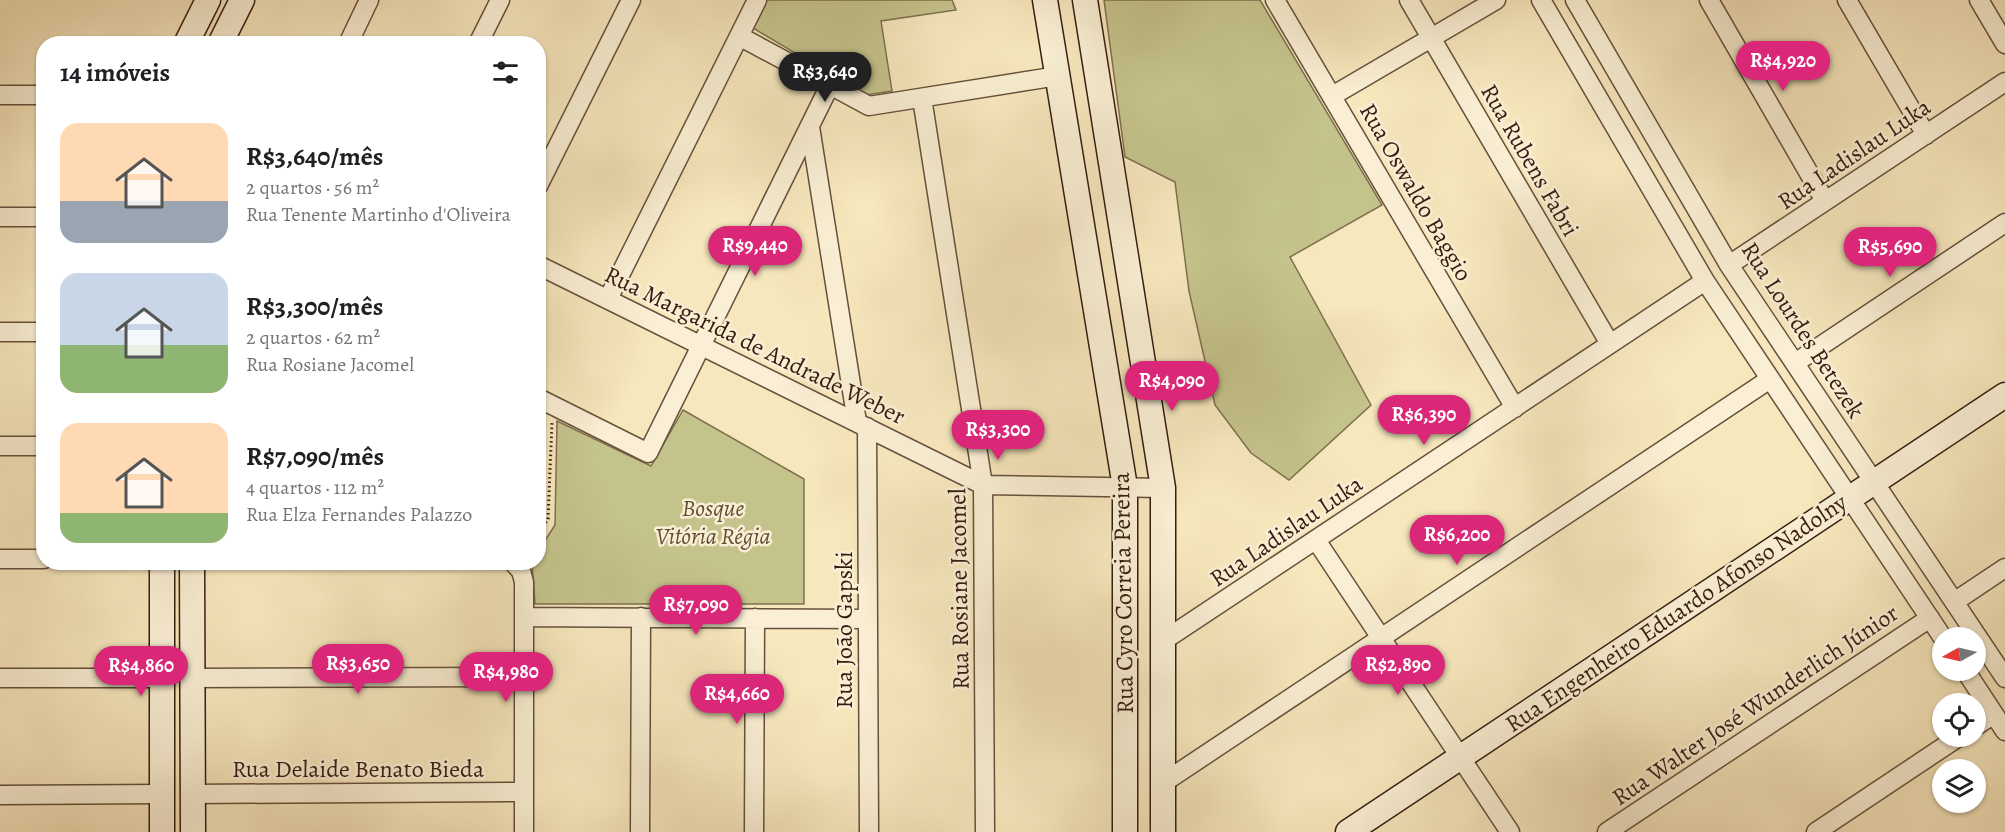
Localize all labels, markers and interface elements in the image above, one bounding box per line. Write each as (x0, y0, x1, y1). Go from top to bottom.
pin: R$4,920 (1728, 41, 1838, 92)
text: R$4,920 (1750, 47, 1816, 74)
pin: R$3,640 (770, 52, 880, 103)
text: 14 imóveis (60, 55, 170, 90)
icon: filters (489, 56, 522, 89)
text: R$3,640 (793, 58, 857, 85)
street label: Rua Rubens Fabri (1473, 78, 1587, 242)
street label: Rua Ladislau Luka (1771, 90, 1937, 217)
street label: Rua Oswaldo Baggio (1352, 97, 1480, 287)
text: R$3,640/mês (246, 139, 383, 174)
icon: home (108, 147, 180, 219)
text: 2 quartos · 56 m² (246, 174, 379, 201)
text: Rua Tenente Martinho d'Oliveira (246, 201, 511, 228)
pin: R$9,440 (700, 226, 810, 277)
pin: R$5,690 (1835, 227, 1945, 278)
text: R$9,440 (722, 232, 788, 259)
text: R$5,690 (1858, 233, 1922, 260)
street label: Rua Lourdes Betezek (1734, 236, 1872, 424)
street label: Rua Margarida de Andrade Weber (599, 258, 911, 432)
text: R$3,300/mês (246, 289, 383, 324)
icon: home (108, 297, 180, 369)
text: 2 quartos · 62 m² (246, 324, 380, 351)
text: Rua Rosiane Jacomel (246, 351, 414, 378)
pin: R$4,090 (1117, 361, 1227, 412)
text: R$4,090 (1139, 367, 1205, 394)
pin: R$6,390 (1369, 395, 1479, 446)
text: R$6,390 (1392, 401, 1456, 428)
pin: R$3,300 (943, 410, 1053, 461)
text: R$3,300 (966, 416, 1030, 443)
text: R$7,090/mês (246, 439, 384, 474)
icon: home (108, 447, 180, 519)
street label: Rua Ladislau Luka (1203, 467, 1369, 594)
street label: Rua Cyro Correia Pereira (1105, 471, 1141, 714)
text: 4 quartos · 112 m² (246, 474, 384, 501)
street label: Rua Engenheiro Eduardo Afonso Nadolny (1499, 486, 1853, 740)
street label: Rua Rosiane Jacomel (941, 488, 977, 690)
park label: Bosque Vitória Régia (655, 492, 771, 552)
text: Rua Elza Fernandes Palazzo (246, 501, 472, 528)
pin: R$6,200 (1402, 515, 1512, 566)
text: R$6,200 (1424, 521, 1490, 548)
street label: Rua João Gapski (828, 551, 860, 709)
pin: R$7,090 (641, 585, 751, 636)
text: R$7,090 (663, 591, 729, 618)
street label: Rua Walter José Wunderlich Júnior (1606, 597, 1904, 813)
north arrow (1932, 627, 1986, 681)
map controls (1932, 627, 1986, 813)
pin: R$3,650 (303, 644, 413, 695)
pin: R$2,890 (1343, 645, 1453, 696)
pin: R$4,860 (86, 646, 196, 697)
text: R$3,650 (326, 650, 390, 677)
text: R$2,890 (1365, 651, 1431, 678)
text: R$4,860 (108, 652, 174, 679)
pin: R$4,980 (451, 652, 561, 703)
text: R$4,980 (473, 658, 539, 685)
pin: R$4,660 (682, 674, 792, 725)
text: R$4,660 (704, 680, 770, 707)
button: locate (1932, 693, 1986, 747)
street label: Rua Delaide Benato Bieda (232, 753, 485, 785)
button: layers (1932, 759, 1986, 813)

